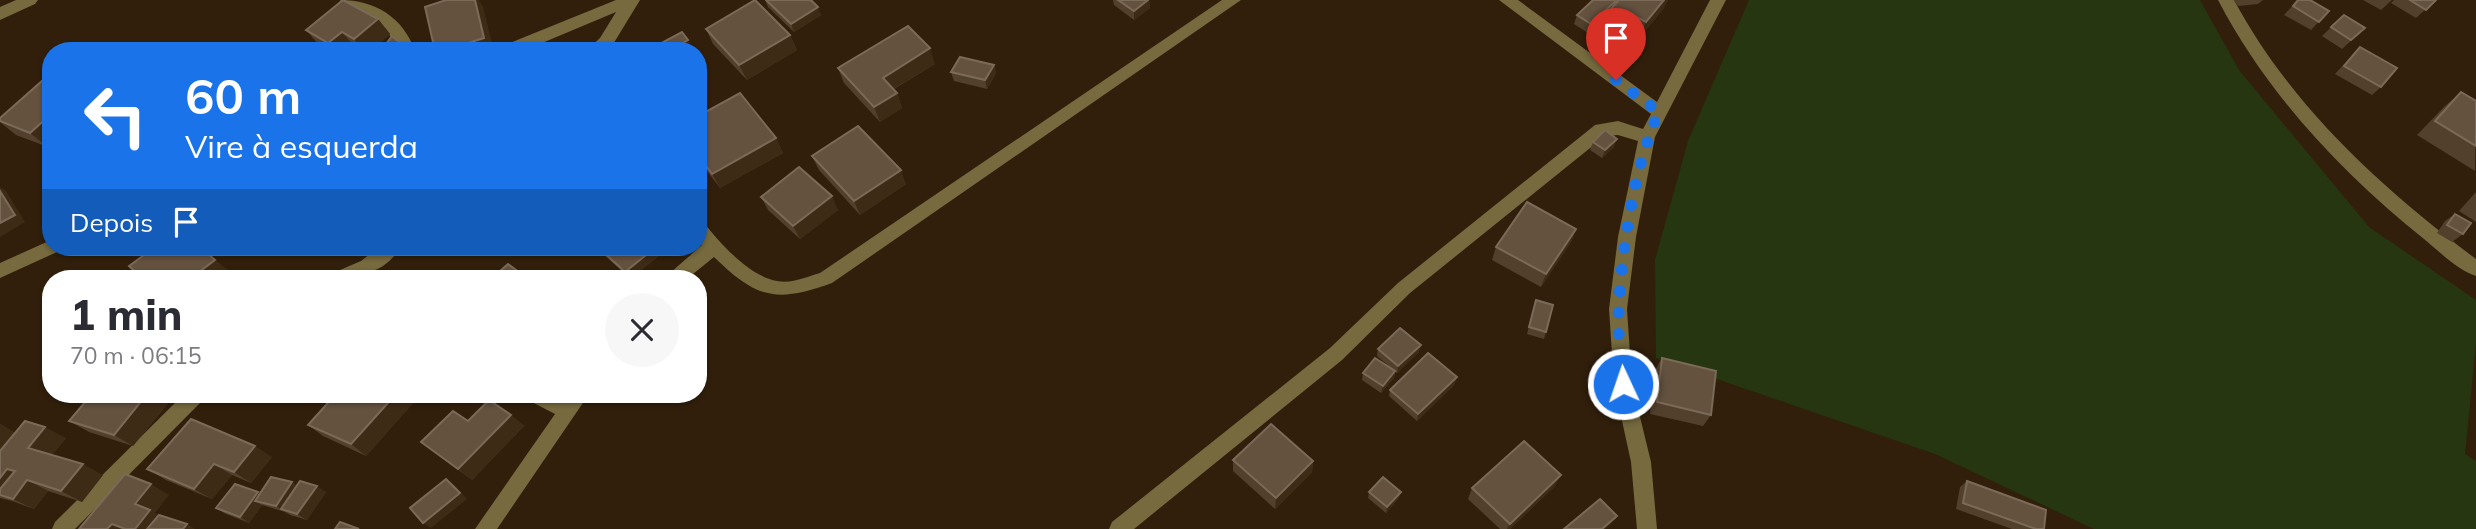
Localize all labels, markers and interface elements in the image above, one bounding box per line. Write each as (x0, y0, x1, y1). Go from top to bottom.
pin (1586, 8, 1646, 80)
icon: arrive (1597, 19, 1635, 57)
text: 60 m (185, 65, 301, 126)
icon: left (70, 70, 161, 161)
text: Vire à esquerda (185, 126, 418, 166)
icon: arrive (167, 203, 205, 241)
text: Depois (70, 206, 153, 239)
text: 1 min (70, 288, 183, 341)
button: close (605, 293, 679, 367)
text: 70 m · 06:15 (70, 341, 202, 370)
position arrow (1586, 347, 1660, 421)

